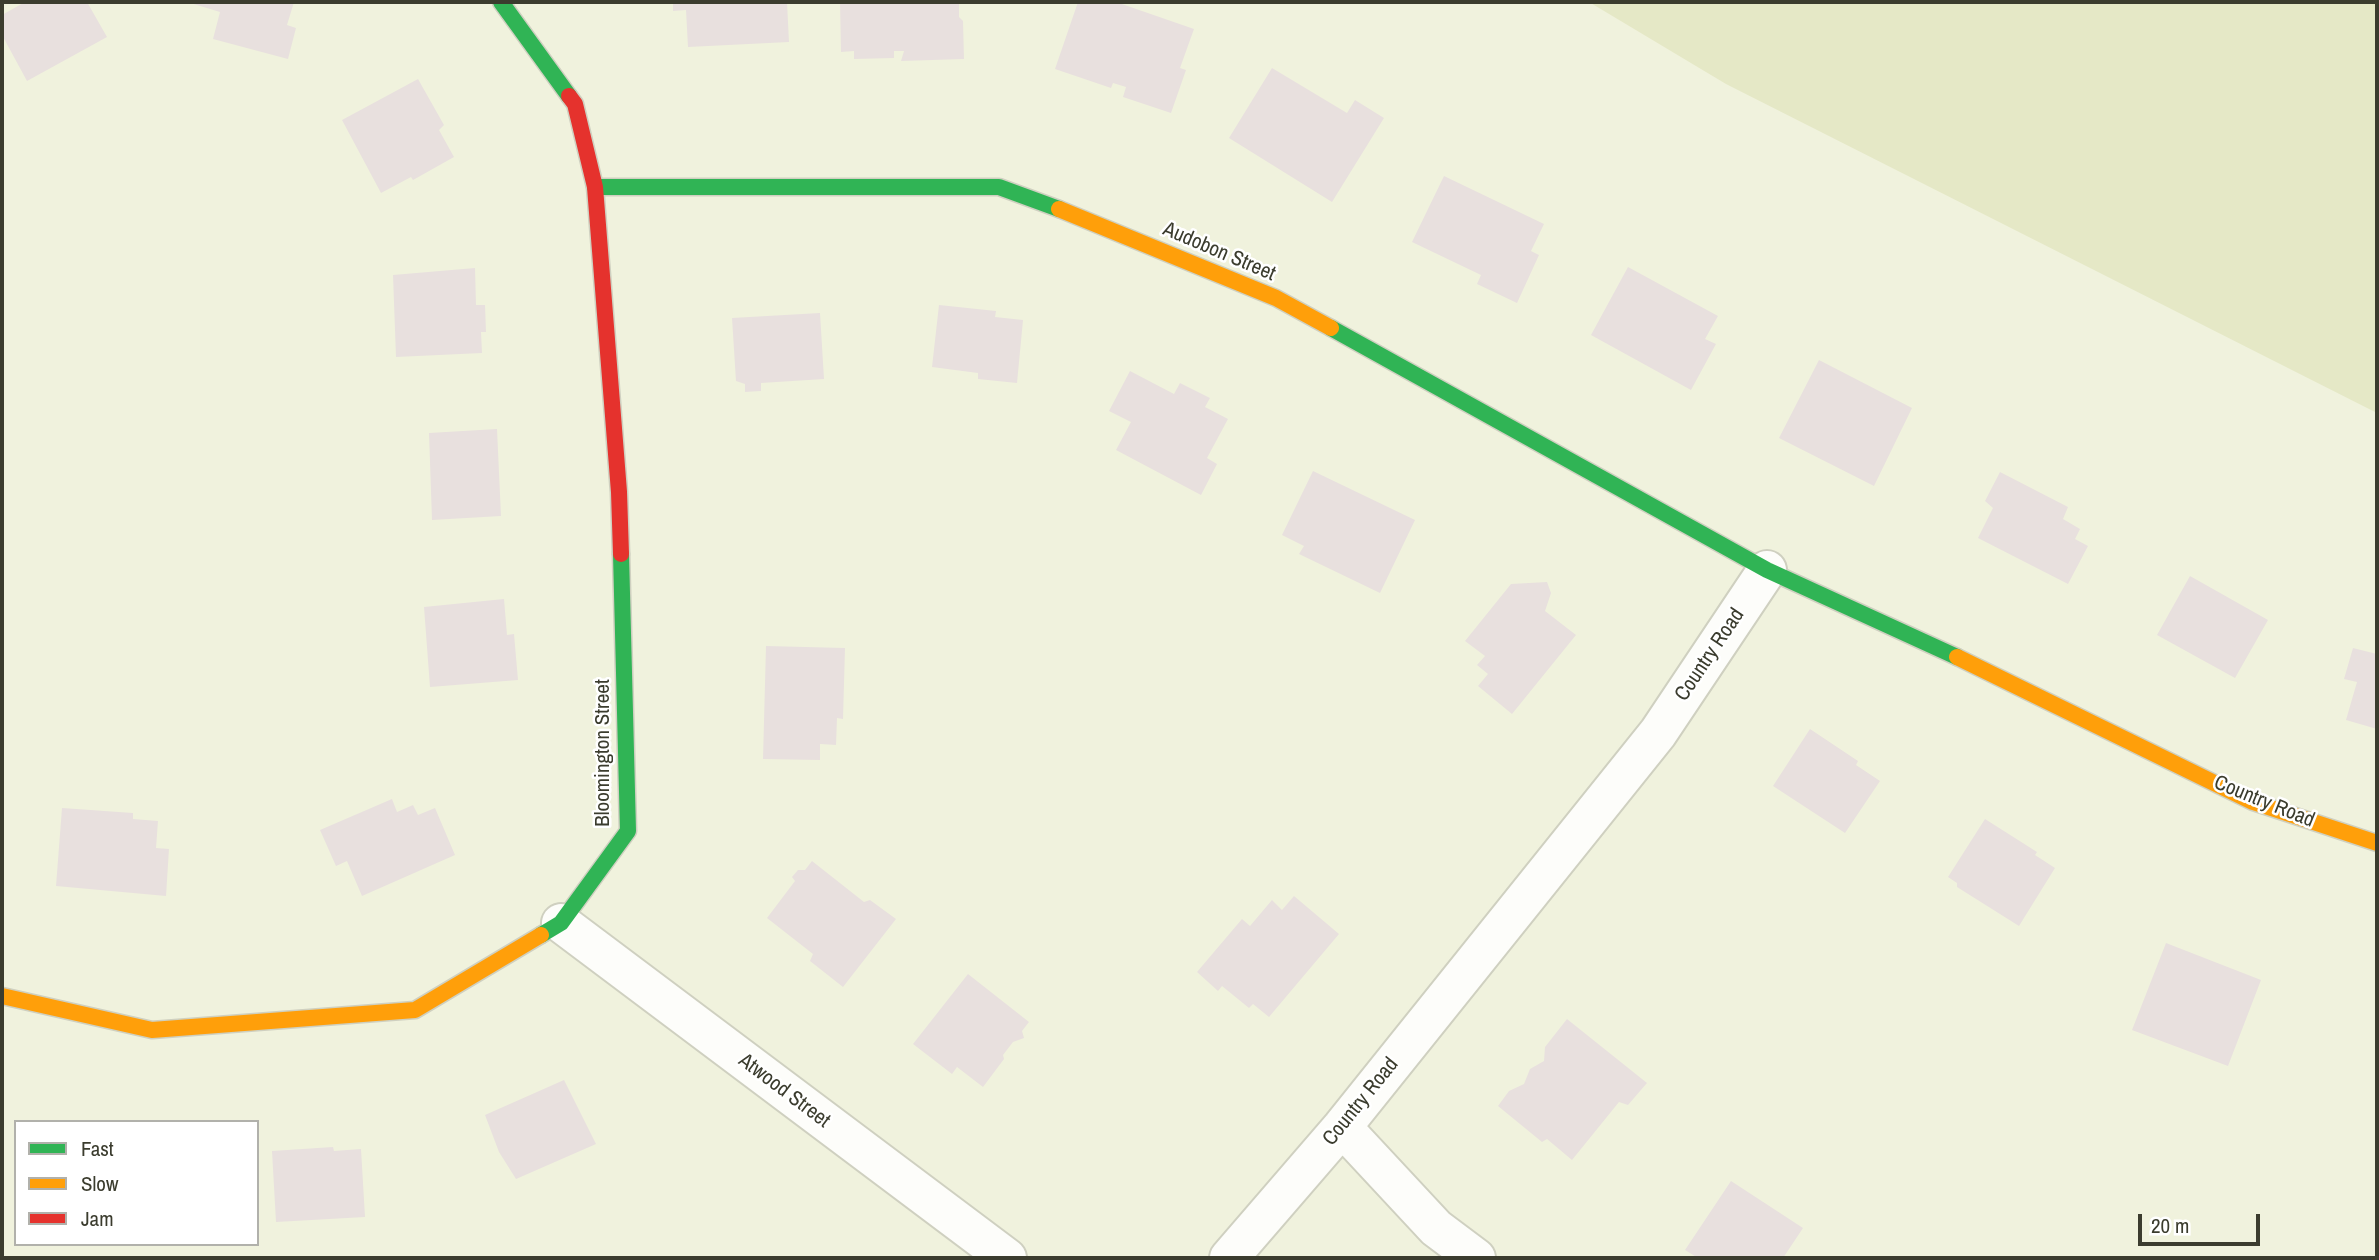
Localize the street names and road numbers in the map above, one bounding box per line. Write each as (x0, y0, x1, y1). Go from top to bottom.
street label: Audobon Street (1159, 217, 1279, 287)
street label: Country Road (1670, 604, 1750, 706)
street label: Bloomington Street (590, 679, 616, 827)
street label: Country Road (2210, 770, 2318, 834)
street label: Atwood Street (733, 1048, 835, 1134)
street label: Country Road (1318, 1053, 1404, 1151)

